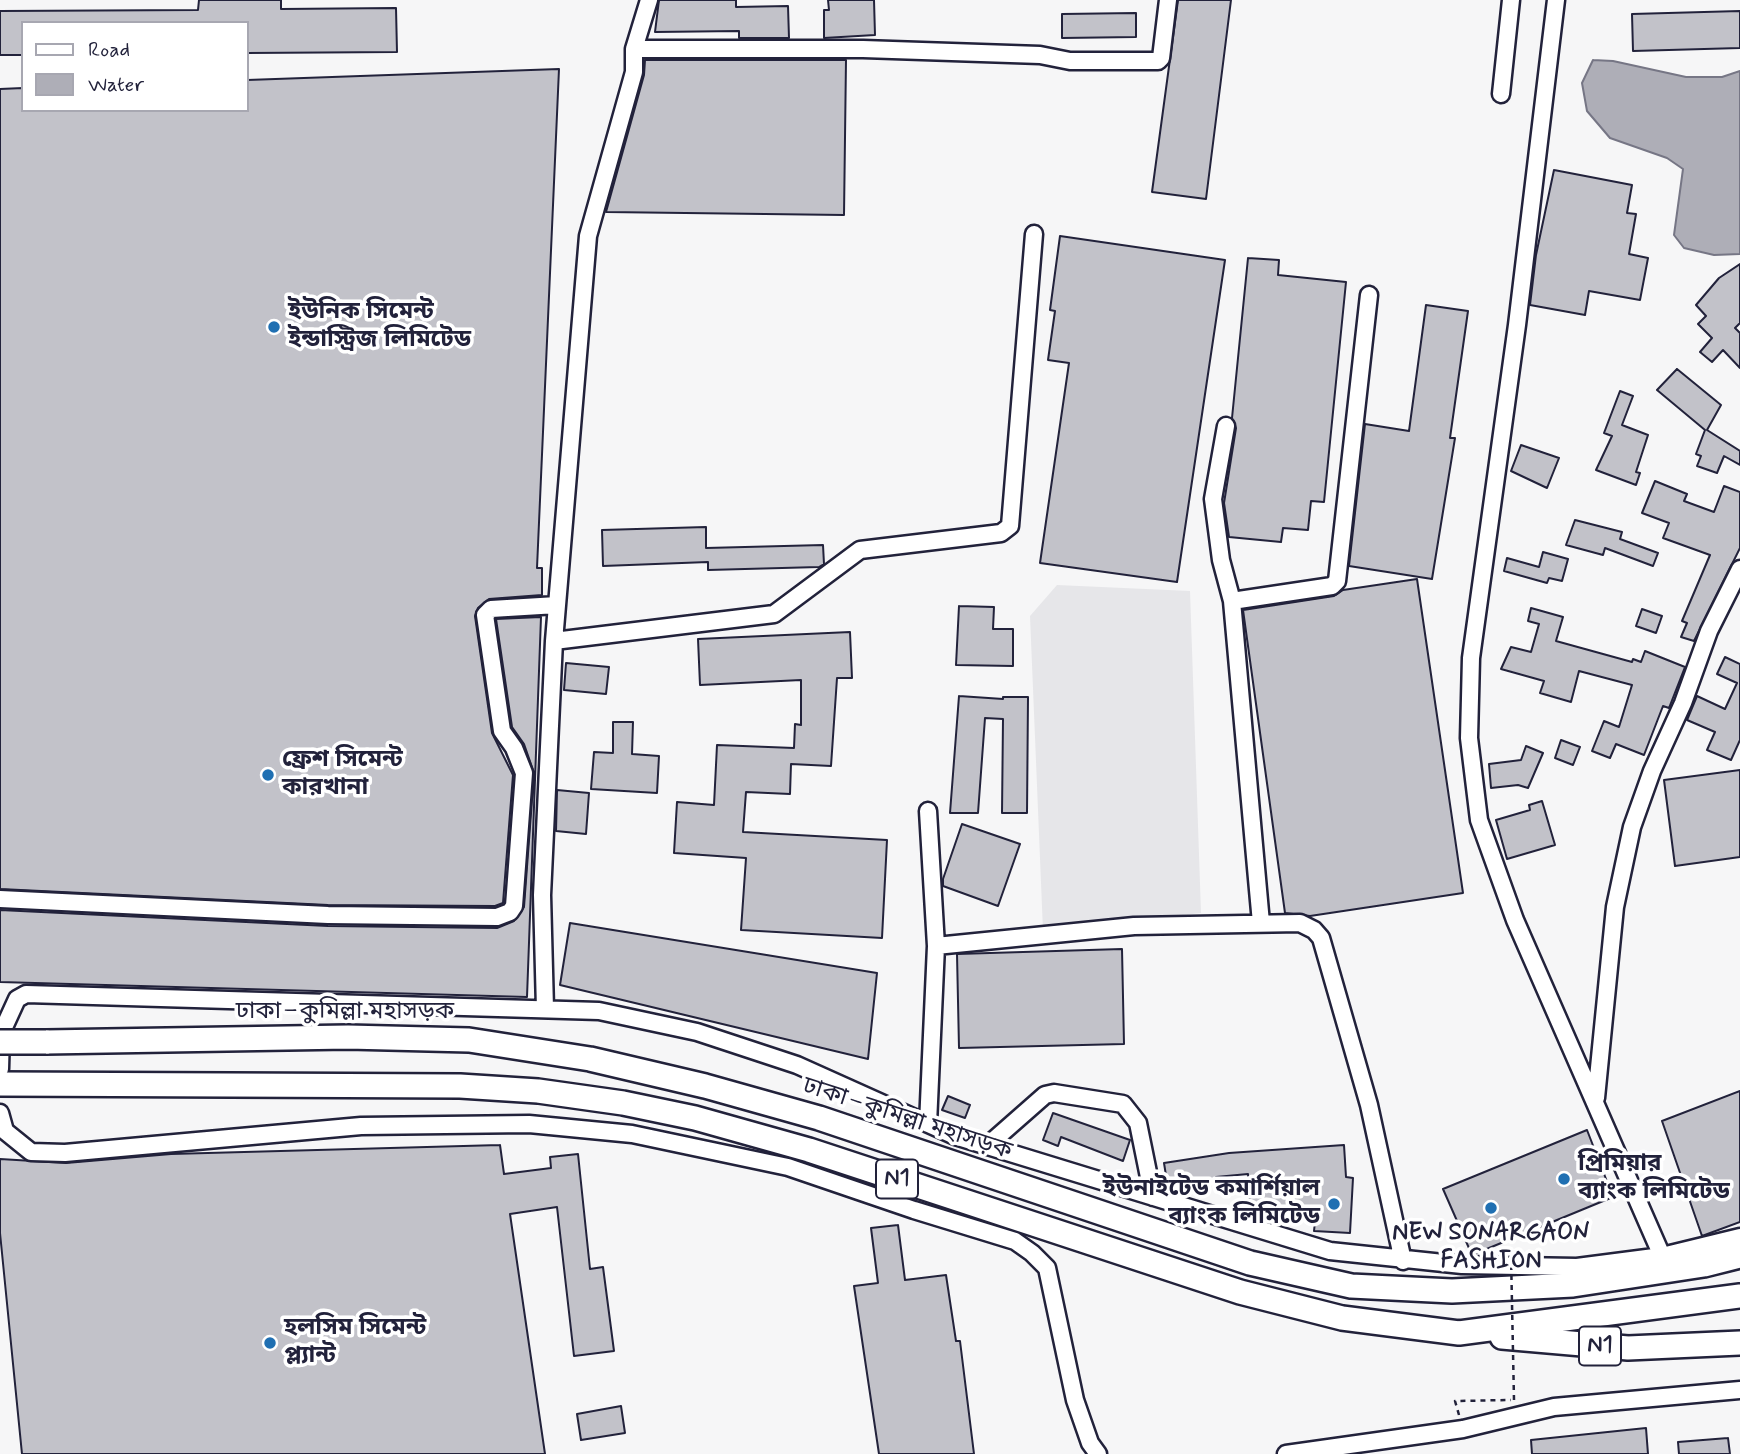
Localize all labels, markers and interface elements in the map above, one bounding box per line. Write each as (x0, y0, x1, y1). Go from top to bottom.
legend (21, 21, 248, 112)
text: Road (88, 36, 130, 64)
text: Water (88, 71, 144, 99)
place label: ইউনিক সিমেন্ট ইন্ডাস্ট্রিজ লিমিটেড (288, 299, 471, 355)
marker: ইউনিক সিমেন্ট ইন্ডাস্ট্রিজ লিমিটেড (266, 319, 282, 335)
place label: ফ্রেশ সিমেন্ট কারখানা (282, 747, 403, 803)
marker: ফ্রেশ সিমেন্ট কারখানা (260, 767, 276, 783)
street label: ঢাকা–কুমিল্লা মহাসড়ক (236, 999, 454, 1027)
street label: ঢাকা–কুমিল্লা মহাসড়ক (799, 1073, 1015, 1167)
place label: প্রিমিয়ার ব্যাংক লিমিটেড (1578, 1151, 1730, 1207)
road number: N1 (876, 1160, 918, 1198)
marker: প্রিমিয়ার ব্যাংক লিমিটেড (1556, 1171, 1572, 1187)
place label: ইউনাইটেড কমার্শিয়াল ব্যাংক লিমিটেড (1103, 1176, 1320, 1232)
marker: ইউনাইটেড কমার্শিয়াল ব্যাংক লিমিটেড (1326, 1196, 1342, 1212)
marker: NEW SONARGAON FASHION (1483, 1200, 1499, 1216)
place label: NEW SONARGAON FASHION (1392, 1220, 1590, 1276)
place label: হলসিম সিমেন্ট প্ল্যান্ট (284, 1315, 426, 1371)
road number: N1 (1579, 1326, 1621, 1366)
marker: হলসিম সিমেন্ট প্ল্যান্ট (262, 1335, 278, 1351)

